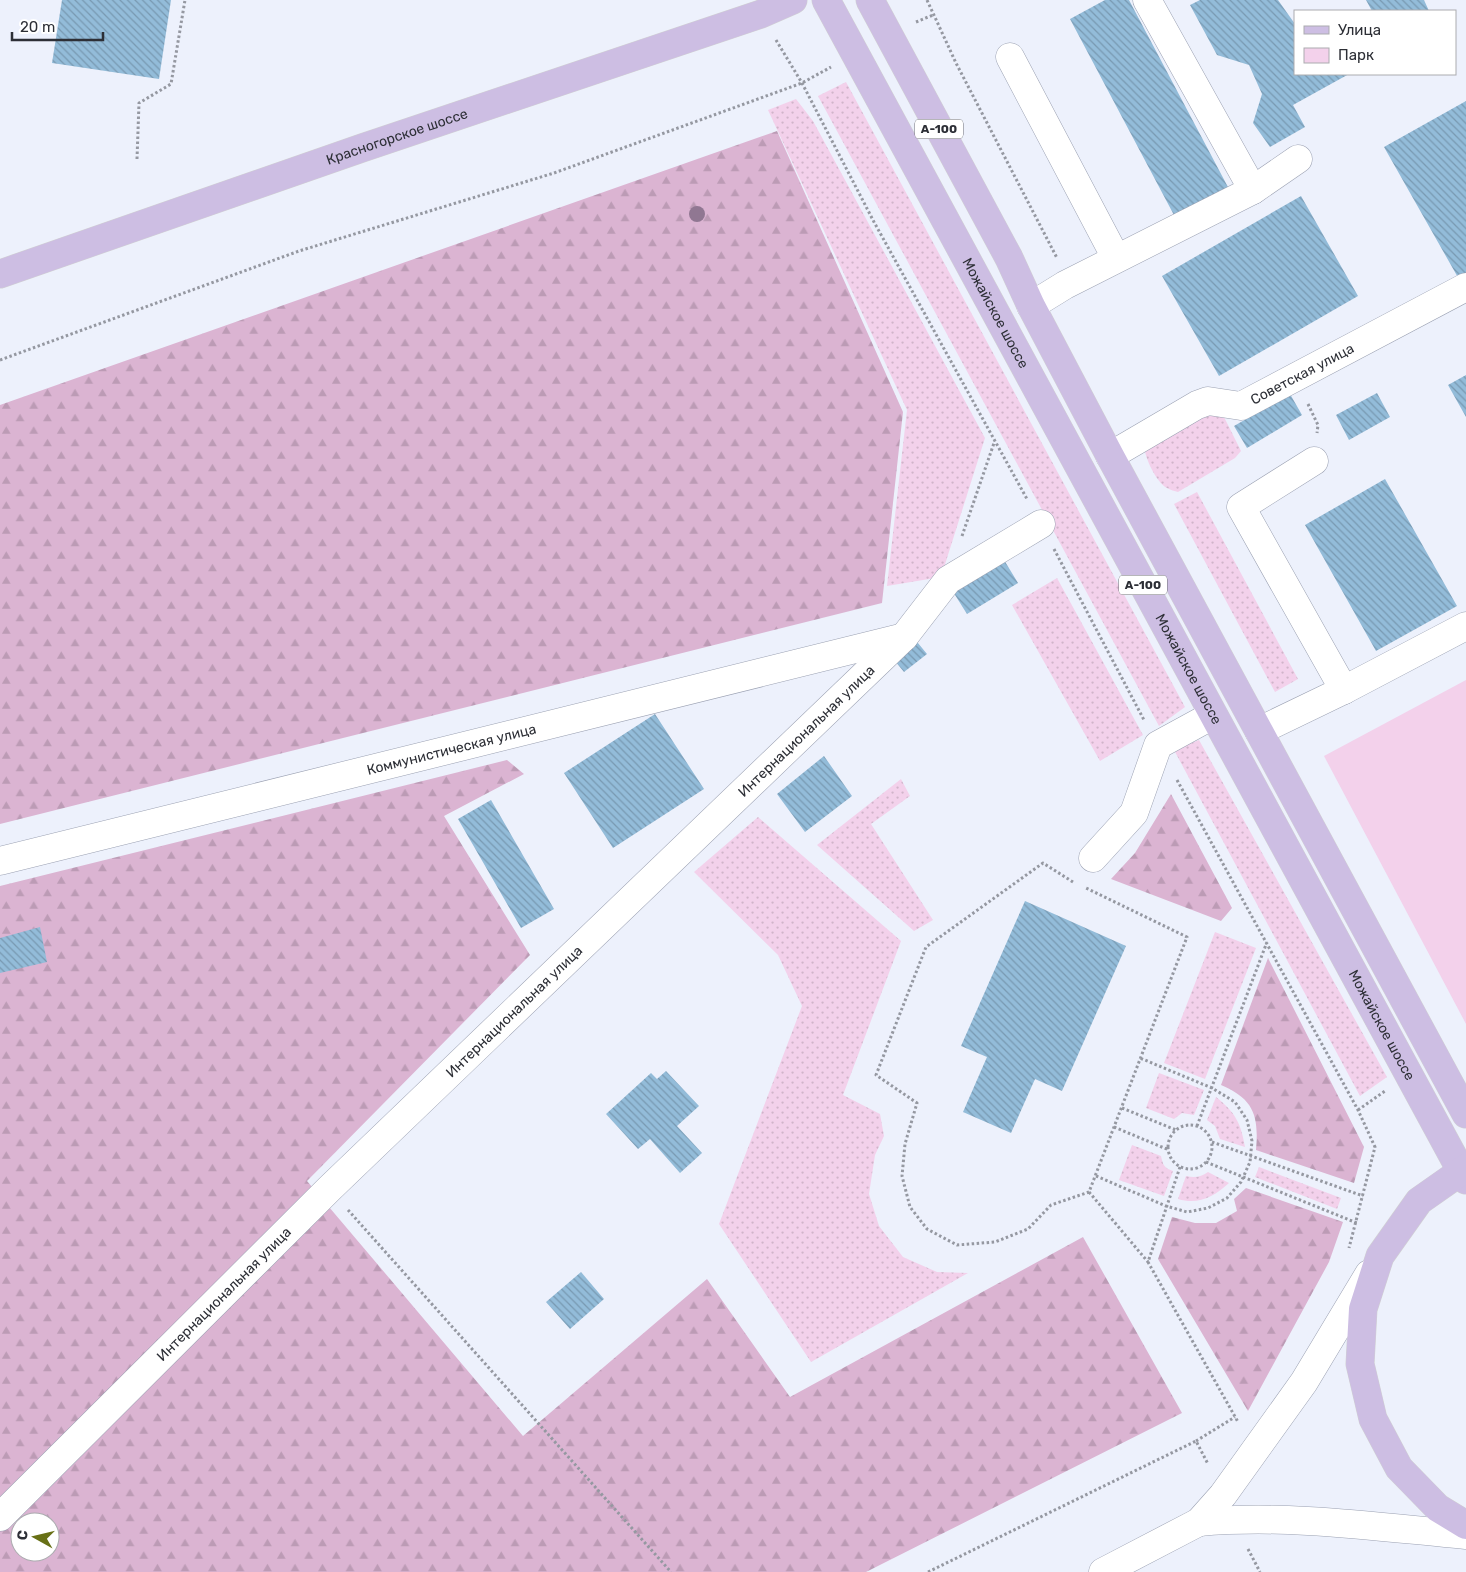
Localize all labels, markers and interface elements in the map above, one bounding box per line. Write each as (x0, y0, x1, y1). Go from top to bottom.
scale bar (12, 10, 104, 42)
legend (1294, 10, 1456, 75)
text: 20 m (20, 18, 55, 36)
text: Улица (1338, 21, 1381, 39)
text: Парк (1338, 46, 1374, 64)
street label: Красногорское шоссе (324, 105, 470, 168)
road number: А-100 (915, 120, 963, 138)
street label: Можайское шоссе (959, 255, 1033, 371)
street label: Советская улица (1247, 339, 1357, 408)
road number: А-100 (1119, 576, 1167, 594)
street label: Можайское шоссе (1152, 611, 1226, 727)
street label: Интернациональная улица (734, 661, 878, 800)
street label: Коммунистическая улица (365, 720, 538, 778)
street label: Интернациональная улица (442, 942, 586, 1081)
street label: Можайское шоссе (1345, 967, 1419, 1083)
street label: Интернациональная улица (153, 1223, 295, 1364)
north arrow (10, 1512, 60, 1562)
text: С (14, 1529, 32, 1541)

